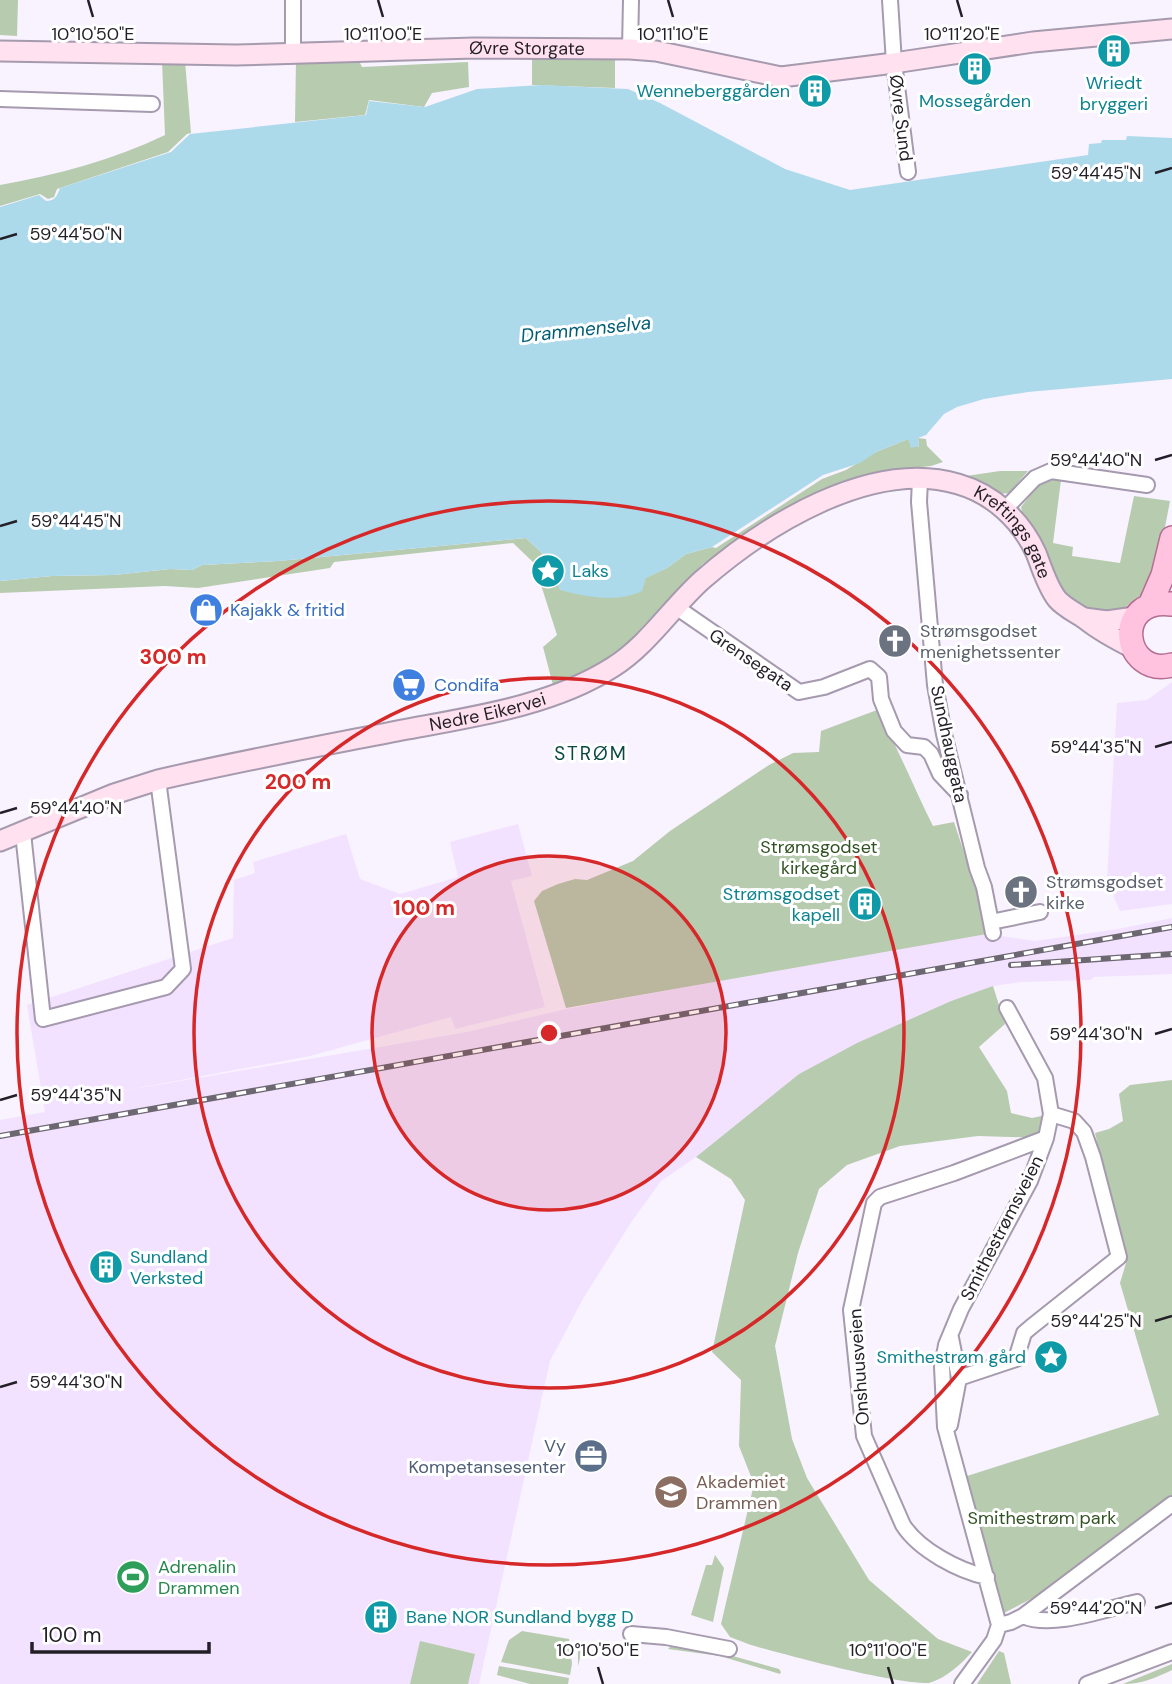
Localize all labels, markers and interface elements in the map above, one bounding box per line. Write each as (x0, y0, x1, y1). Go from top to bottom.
text: 10°10'50"E (51, 22, 135, 46)
text: 10°11'00"E (344, 22, 422, 46)
text: 10°11'10"E (637, 22, 709, 46)
text: 10°11'20"E (924, 22, 1000, 46)
building icon: Wriedt bryggeri (1095, 32, 1133, 70)
street label: Øvre Storgate (469, 36, 585, 61)
building icon: Mossegården (956, 50, 994, 88)
place label: Wriedt bryggeri (1080, 71, 1148, 116)
building icon: Wenneberggården (796, 72, 834, 110)
street label: Øvre Sund (884, 73, 918, 163)
place label: Wenneberggården (636, 79, 790, 103)
place label: Mossegården (919, 89, 1031, 113)
text: 59°44'45"N (1051, 161, 1141, 185)
text: 59°44'50"N (29, 222, 123, 246)
water label: Drammenselva (520, 310, 652, 348)
text: 59°44'40"N (1050, 448, 1142, 472)
street label: Kreftings gate (970, 480, 1057, 582)
text: 59°44'45"N (31, 509, 121, 533)
place icon: Laks (529, 552, 567, 590)
place label: Laks (572, 559, 609, 583)
shop icon: Kajakk & fritid (187, 591, 225, 629)
place label: Kajakk & fritid (230, 598, 345, 622)
place label: Strømsgodset menighetssenter (920, 619, 1061, 664)
church icon: Strømsgodset menighetssenter (876, 622, 914, 660)
street label: Grensegata (704, 623, 798, 697)
text: 300 m (140, 643, 206, 671)
supermarket icon: Condifa (390, 666, 428, 704)
place label: Condifa (434, 673, 499, 697)
street label: Sundhauggata (925, 683, 973, 805)
street label: Nedre Eikervei (427, 687, 549, 737)
text: 59°44'35"N (1050, 735, 1142, 759)
district label: STRØM (554, 741, 628, 766)
text: 200 m (265, 768, 331, 796)
text: 59°44'40"N (30, 796, 122, 820)
park label: Strømsgodset kirkegård (760, 835, 878, 880)
place label: Strømsgodset kirke (1046, 870, 1163, 915)
church icon: Strømsgodset kirke (1002, 873, 1040, 911)
place label: Strømsgodset kapell (723, 882, 840, 927)
building icon: Strømsgodset kapell (846, 885, 884, 923)
text: 100 m (393, 894, 455, 922)
centre of rings (537, 1021, 561, 1045)
text: 59°44'30"N (1049, 1022, 1143, 1046)
text: 59°44'35"N (30, 1083, 122, 1107)
street label: Smithestrømsveien (955, 1151, 1049, 1305)
place label: Sundland Verksted (130, 1245, 208, 1290)
building icon: Sundland Verksted (87, 1248, 125, 1286)
street label: Onshuusveien (843, 1308, 875, 1426)
text: 59°44'25"N (1050, 1309, 1142, 1333)
place icon: Smithestrøm gård (1032, 1338, 1070, 1376)
place label: Smithestrøm gård (877, 1345, 1026, 1369)
text: 59°44'30"N (29, 1370, 123, 1394)
place label: Vy Kompetansesenter (408, 1434, 566, 1479)
office icon: Vy Kompetansesenter (572, 1437, 610, 1475)
place label: Akademiet Drammen (696, 1470, 786, 1515)
school or university icon: Akademiet Drammen (652, 1473, 690, 1511)
park label: Smithestrøm park (968, 1506, 1116, 1530)
place label: Adrenalin Drammen (158, 1555, 239, 1600)
sports icon: Adrenalin Drammen (114, 1558, 152, 1596)
text: 59°44'20"N (1050, 1596, 1142, 1620)
building icon: Bane NOR Sundland bygg D (362, 1598, 400, 1636)
place label: Bane NOR Sundland bygg D (406, 1605, 634, 1629)
scale bar (32, 1610, 208, 1654)
text: 100 m (42, 1621, 102, 1649)
text: 10°10'50"E (556, 1638, 640, 1662)
text: 10°11'00"E (849, 1638, 927, 1662)

